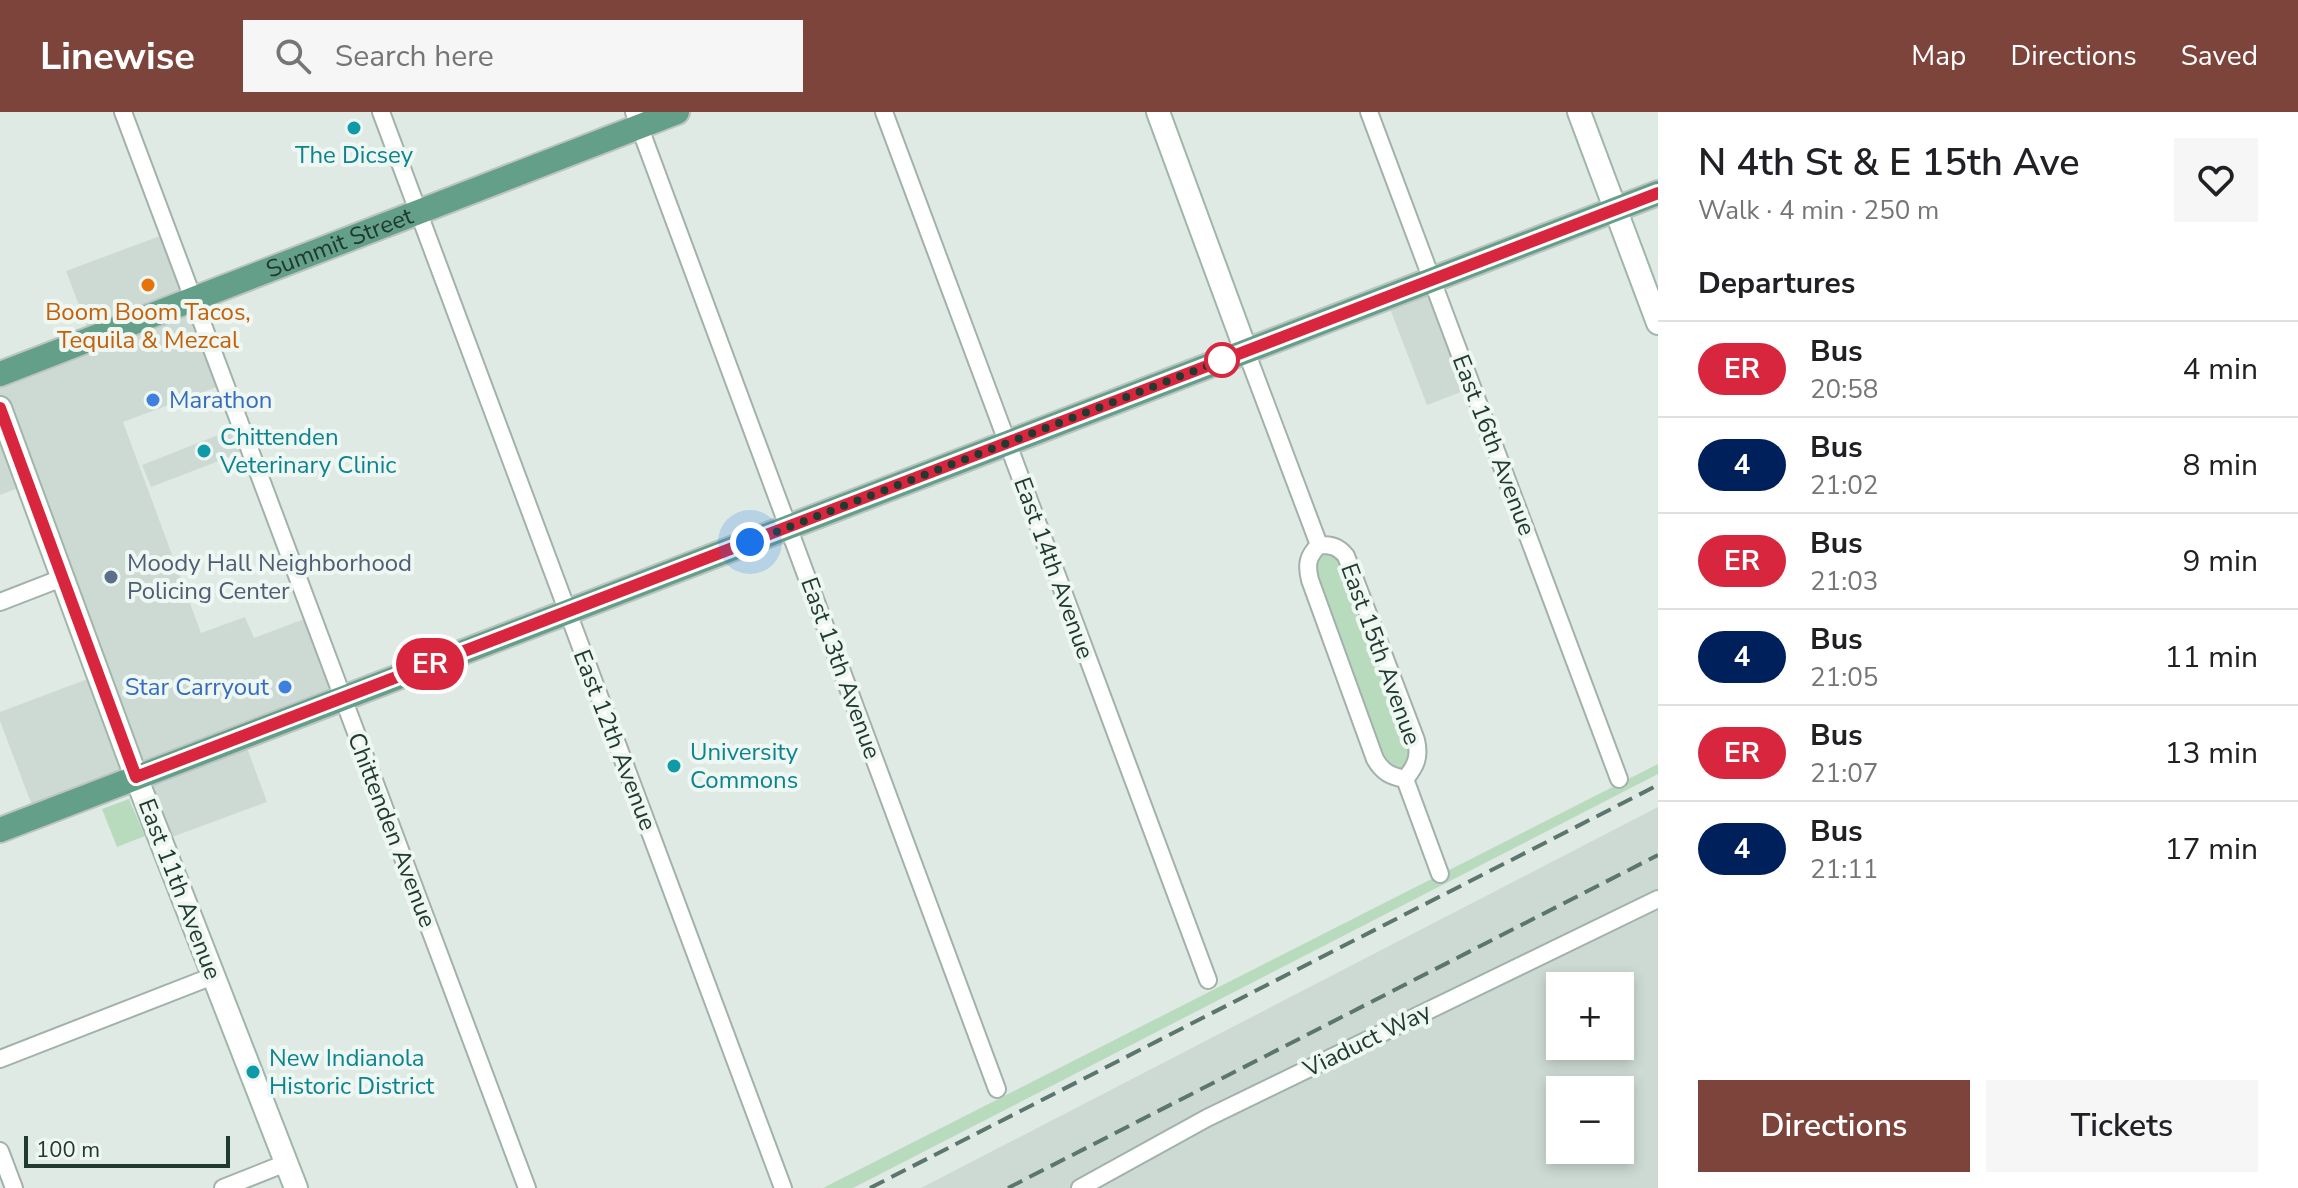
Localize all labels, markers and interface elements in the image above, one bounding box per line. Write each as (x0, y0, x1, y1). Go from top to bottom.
search box (243, 20, 803, 92)
text: Linewise (40, 31, 195, 82)
icon: search (271, 34, 315, 78)
text: Search here (335, 36, 494, 77)
text: Map (1911, 37, 1966, 75)
text: Directions (2010, 37, 2137, 75)
text: Saved (2181, 37, 2258, 75)
marker: The Dicsey (345, 119, 363, 137)
text: N 4th St & E 15th Ave (1698, 137, 2080, 188)
button: heart (2174, 138, 2258, 222)
place label: The Dicsey (295, 139, 414, 171)
text: Walk · 4 min · 250 m (1698, 193, 1939, 228)
street label: Summit Street (261, 200, 418, 286)
text: Departures (1698, 263, 1855, 304)
marker: Boom Boom Tacos, Tequila & Mezcal (139, 276, 157, 294)
place label: Boom Boom Tacos, Tequila & Mezcal (45, 296, 251, 356)
text: Bus (1810, 331, 1863, 372)
unlabelled marker (1205, 343, 1239, 377)
text: 4 min (2183, 349, 2258, 390)
street label: East 16th Avenue (1445, 350, 1543, 540)
text: ER (1724, 350, 1760, 388)
text: 20:58 (1810, 372, 1878, 407)
place label: Marathon (169, 384, 272, 416)
marker: Marathon (144, 391, 162, 409)
place label: Chittenden Veterinary Clinic (219, 421, 396, 481)
text: Bus (1810, 427, 1863, 468)
marker: Chittenden Veterinary Clinic (195, 442, 213, 460)
text: 8 min (2183, 445, 2258, 486)
text: 4 (1734, 446, 1750, 484)
text: 21:02 (1810, 468, 1878, 503)
street label: East 14th Avenue (1006, 473, 1102, 663)
your location (730, 522, 770, 562)
text: Bus (1810, 523, 1863, 564)
text: 9 min (2183, 541, 2258, 582)
text: ER (1724, 542, 1760, 580)
place label: Moody Hall Neighborhood Policing Center (127, 547, 412, 607)
street label: East 15th Avenue (1333, 559, 1429, 749)
text: 21:03 (1810, 564, 1878, 599)
marker: Moody Hall Neighborhood Policing Center (102, 568, 120, 586)
street label: East 13th Avenue (793, 573, 889, 763)
text: Bus (1810, 619, 1863, 660)
text: 11 min (2165, 637, 2258, 678)
line badge: ER (394, 638, 466, 690)
text: 4 (1734, 638, 1750, 676)
text: ER (412, 645, 448, 683)
street label: East 12th Avenue (566, 645, 664, 835)
text: 21:05 (1810, 660, 1878, 695)
place label: Star Carryout (125, 671, 270, 703)
marker: Star Carryout (276, 678, 294, 696)
text: Bus (1810, 715, 1863, 756)
street label: Chittenden Avenue (340, 728, 444, 932)
text: 13 min (2165, 733, 2258, 774)
text: ER (1724, 734, 1760, 772)
place label: University Commons (690, 736, 799, 796)
text: 21:07 (1810, 756, 1878, 791)
marker: University Commons (665, 757, 683, 775)
street label: East 11th Avenue (131, 794, 229, 984)
text: Bus (1810, 811, 1863, 852)
text: 17 min (2165, 829, 2258, 870)
text: 4 (1734, 830, 1750, 868)
text: 21:11 (1810, 852, 1878, 887)
map controls (1546, 972, 1634, 1164)
button: + (1546, 972, 1634, 1060)
street label: Viaduct Way (1297, 995, 1437, 1085)
place label: New Indianola Historic District (269, 1042, 435, 1102)
marker: New Indianola Historic District (244, 1063, 262, 1081)
button: − (1546, 1076, 1634, 1164)
button: Directions (1698, 1080, 1970, 1172)
button: Tickets (1986, 1080, 2258, 1172)
scale bar (24, 1132, 230, 1168)
text: 100 m (36, 1135, 100, 1165)

